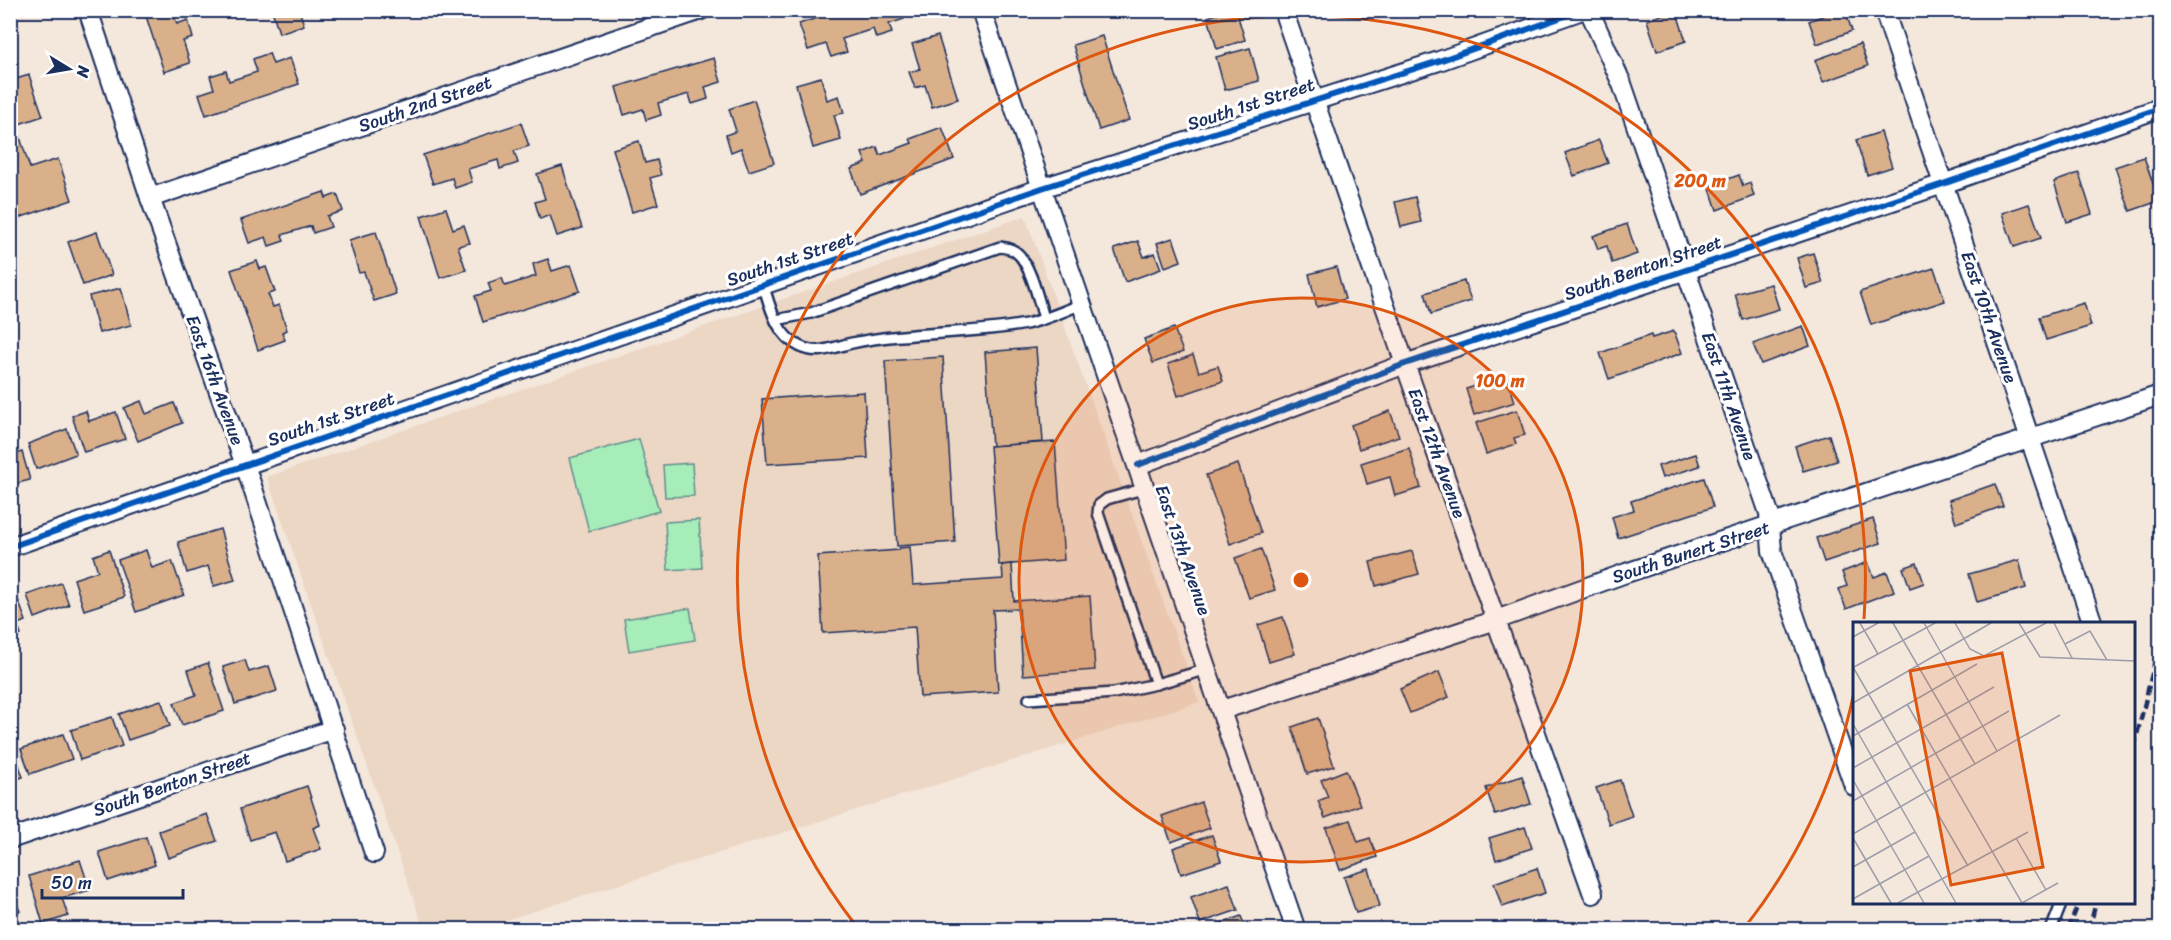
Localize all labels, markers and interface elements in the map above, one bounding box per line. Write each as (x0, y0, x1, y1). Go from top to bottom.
north arrow (39, 39, 99, 99)
text: N (68, 63, 99, 81)
street label: South 2nd Street (354, 66, 496, 142)
street label: South 1st Street (1183, 68, 1319, 140)
text: 200 m (1673, 165, 1726, 197)
street label: South 1st Street (722, 222, 858, 296)
street label: South Benton Street (1560, 226, 1726, 310)
street label: East 10th Avenue (1951, 247, 2027, 388)
street label: East 16th Avenue (177, 310, 254, 450)
street label: East 11th Avenue (1692, 327, 1766, 465)
text: 100 m (1476, 365, 1525, 397)
street label: South 1st Street (263, 382, 399, 456)
street label: East 12th Avenue (1399, 383, 1476, 523)
street label: East 13th Avenue (1146, 480, 1220, 620)
street label: South Bunert Street (1608, 511, 1774, 593)
centre of rings (1291, 570, 1311, 590)
inset map (1853, 622, 2135, 904)
street label: South Benton Street (89, 742, 255, 826)
scale bar (42, 862, 183, 900)
text: 50 m (51, 867, 92, 899)

